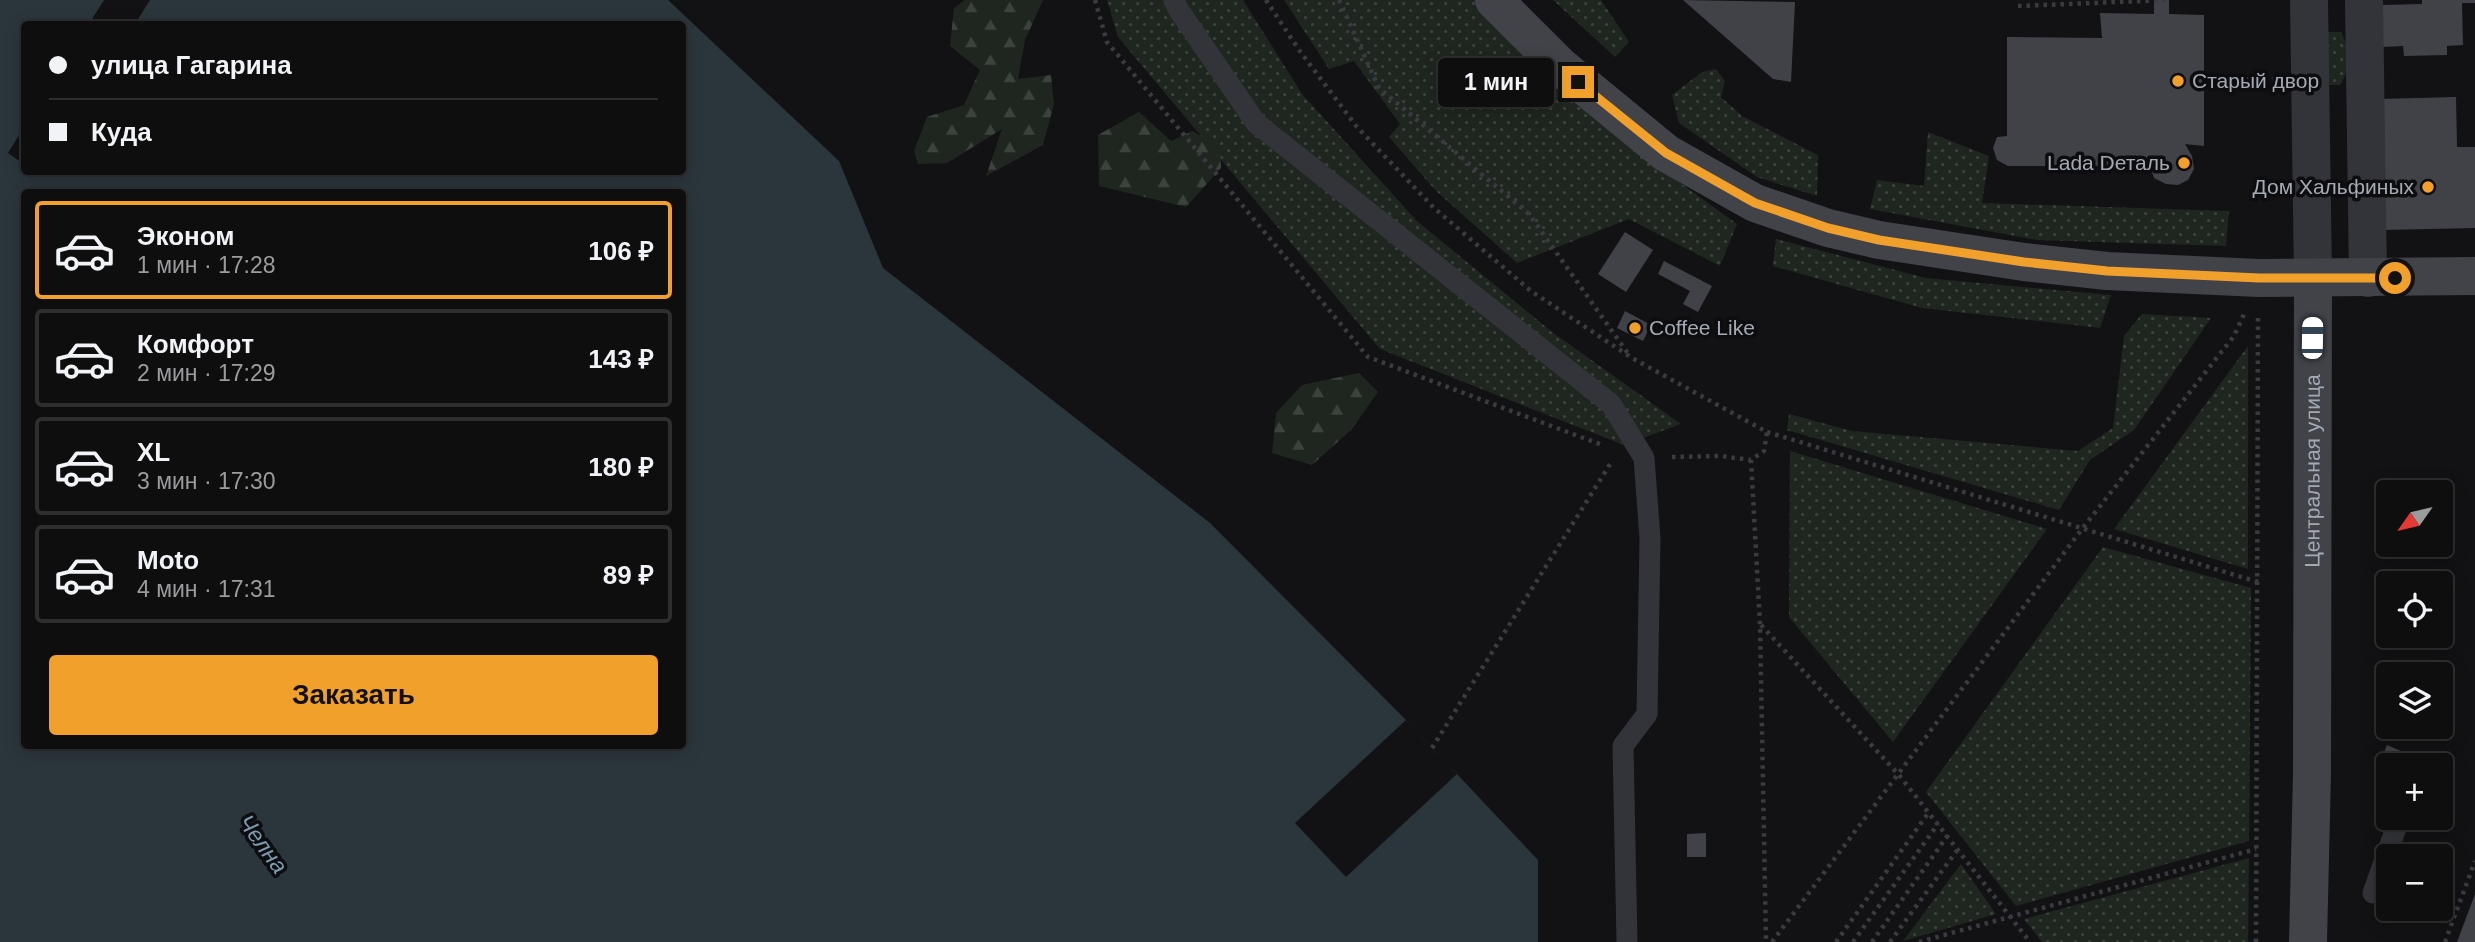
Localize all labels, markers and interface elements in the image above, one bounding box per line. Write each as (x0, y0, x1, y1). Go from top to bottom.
text: улица Гагарина (91, 50, 292, 80)
callout: 1 мин (1438, 57, 1554, 106)
route end (1562, 66, 1594, 98)
text: 1 мин (1464, 69, 1528, 95)
place label: Старый двор (2192, 69, 2319, 92)
marker: Старый двор (2170, 73, 2186, 89)
text: Куда (91, 117, 152, 147)
place label: Lada Dеталь (2047, 151, 2170, 174)
marker: Lada Dеталь (2176, 155, 2192, 171)
place label: Дом Хальфиных (2253, 175, 2414, 198)
marker: Дом Хальфиных (2420, 179, 2436, 195)
icon: car (53, 219, 116, 282)
text: Эконом (137, 221, 235, 251)
text: 106 ₽ (588, 236, 654, 266)
text: 1 мин · 17:28 (137, 252, 276, 278)
route start (2379, 262, 2411, 294)
place label: Coffee Like (1649, 316, 1755, 339)
car (2302, 317, 2323, 359)
marker: Coffee Like (1627, 320, 1643, 336)
icon: car (53, 327, 116, 390)
text: Комфорт (137, 329, 254, 359)
text: 143 ₽ (588, 344, 654, 374)
text: 2 мин · 17:29 (137, 360, 276, 386)
street label: Центральная улица (2300, 374, 2324, 568)
icon: car (53, 435, 116, 498)
text: XL (137, 437, 170, 467)
text: 180 ₽ (588, 452, 654, 482)
text: 3 мин · 17:30 (137, 468, 276, 494)
north arrow (2376, 480, 2454, 556)
map controls (2376, 480, 2453, 921)
icon: car (53, 543, 116, 606)
text: Moto (137, 545, 199, 575)
text: 89 ₽ (603, 560, 654, 590)
button: locate (2376, 571, 2453, 648)
text: 4 мин · 17:31 (137, 576, 276, 602)
button: Заказать (49, 655, 658, 735)
button: layers (2376, 662, 2453, 739)
button: + (2376, 753, 2453, 830)
water label: Челна (233, 810, 293, 878)
button: − (2376, 844, 2453, 921)

